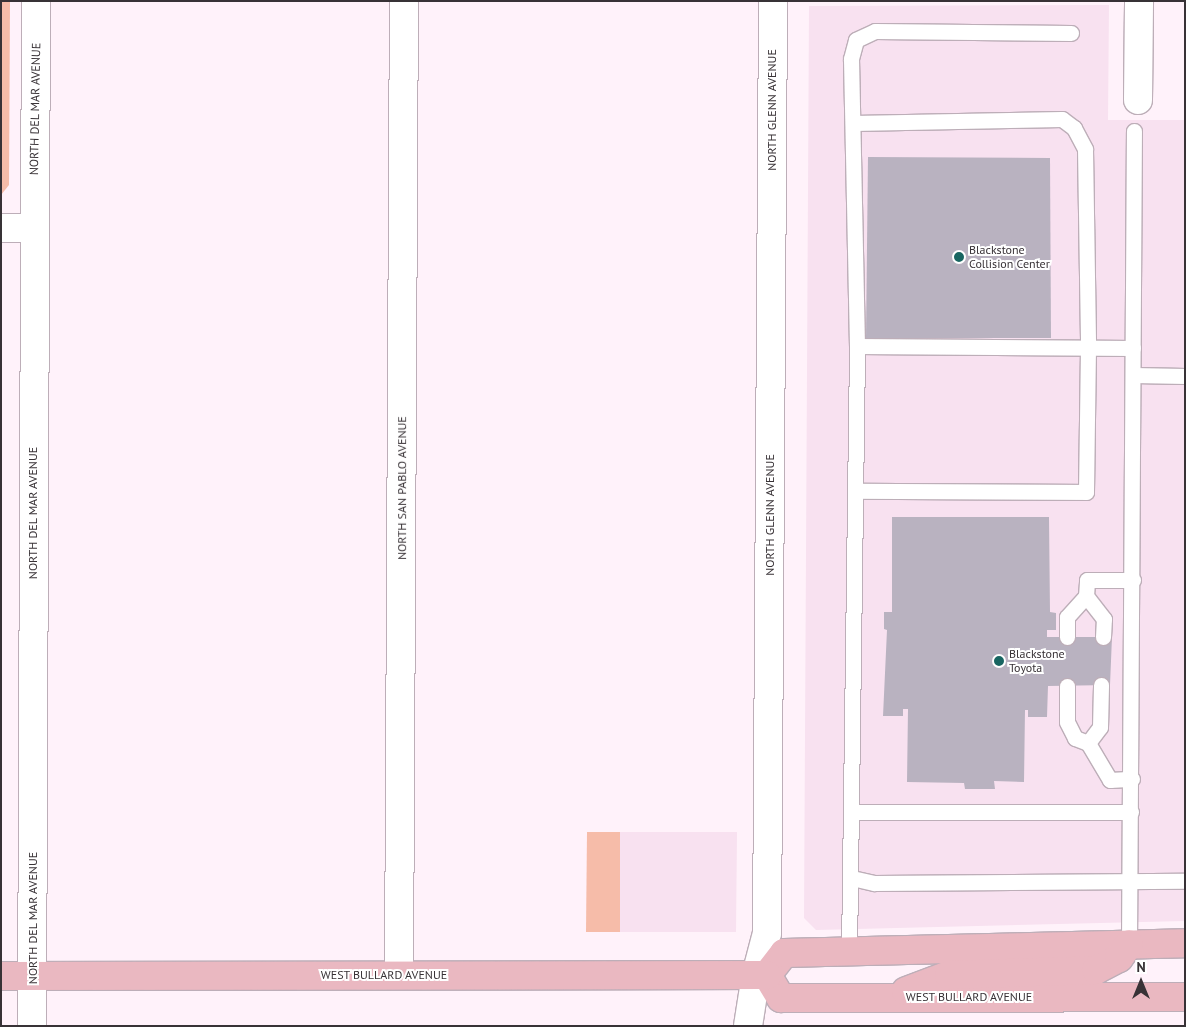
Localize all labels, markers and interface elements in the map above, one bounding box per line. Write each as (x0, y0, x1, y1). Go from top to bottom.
street label: NORTH DEL MAR AVENUE (27, 42, 43, 176)
street label: NORTH GLENN AVENUE (765, 49, 779, 171)
place label: Blackstone Collision Center (969, 243, 1050, 271)
marker: Blackstone Collision Center (953, 251, 965, 263)
street label: NORTH SAN PABLO AVENUE (395, 416, 409, 560)
street label: NORTH DEL MAR AVENUE (26, 446, 40, 580)
street label: NORTH GLENN AVENUE (763, 454, 777, 576)
place label: Blackstone Toyota (1009, 647, 1065, 675)
marker: Blackstone Toyota (993, 655, 1005, 667)
street label: NORTH DEL MAR AVENUE (26, 851, 40, 985)
north arrow (1116, 957, 1166, 1007)
text: N (1136, 958, 1146, 976)
street label: WEST BULLARD AVENUE (320, 968, 448, 982)
street label: WEST BULLARD AVENUE (905, 990, 1033, 1004)

